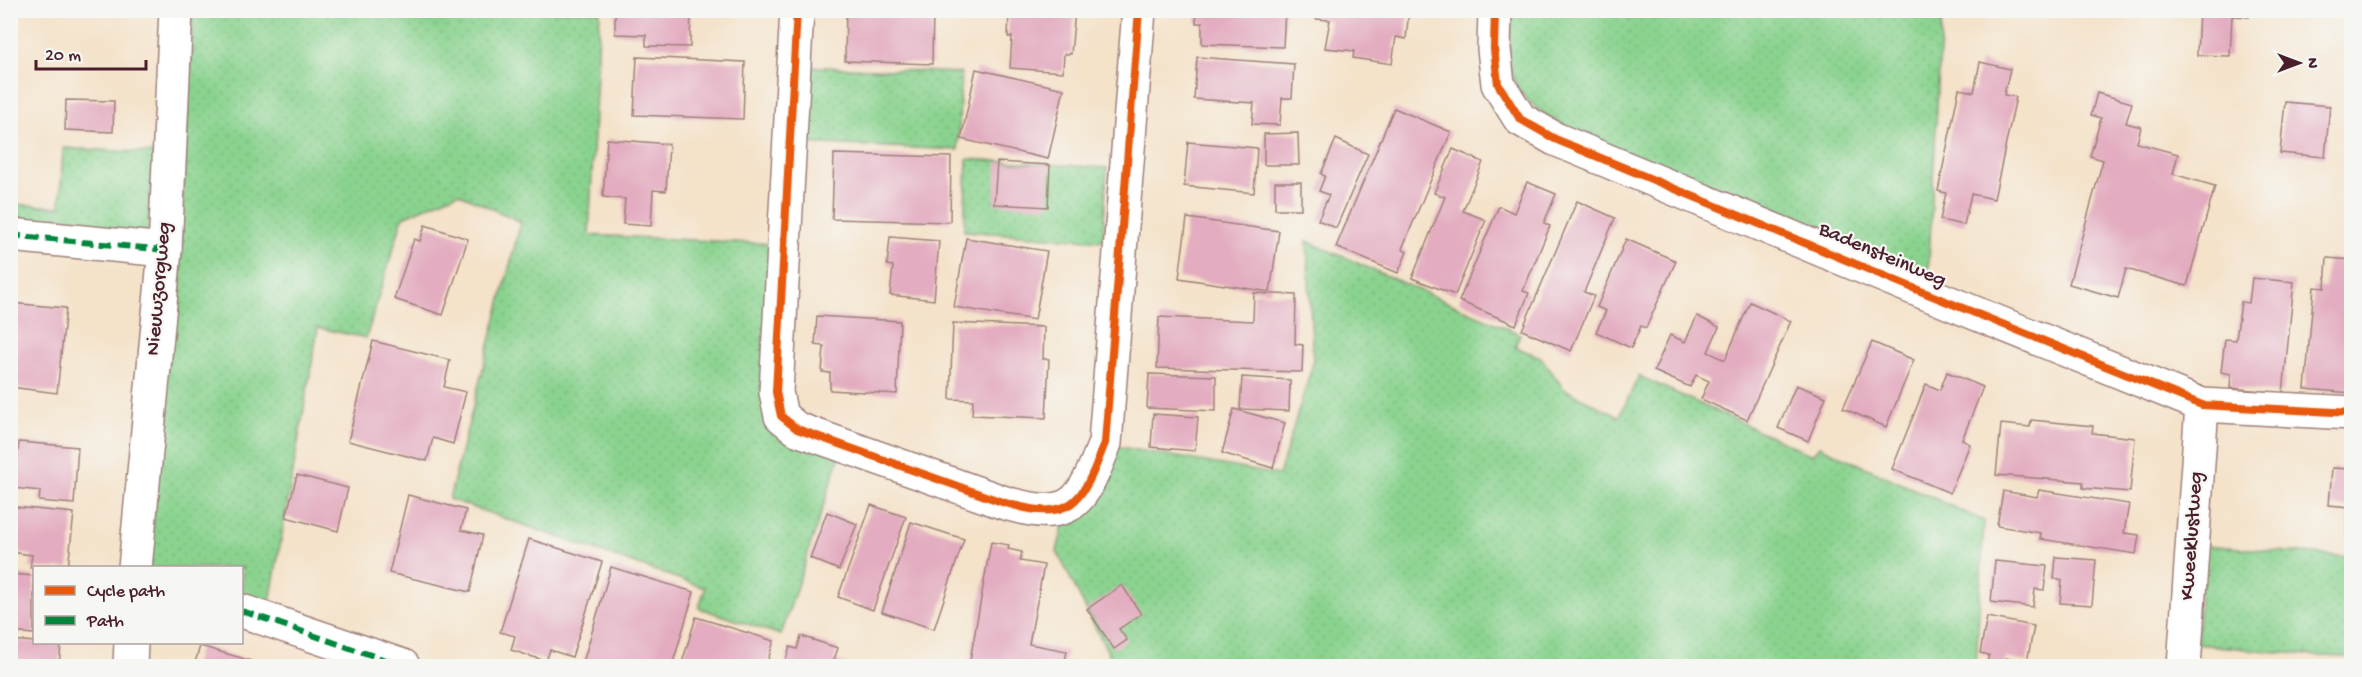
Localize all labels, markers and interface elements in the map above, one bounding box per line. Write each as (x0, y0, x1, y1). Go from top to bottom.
scale bar (36, 33, 146, 71)
north arrow (2269, 33, 2329, 93)
text: 20 m (45, 46, 81, 67)
text: N (2301, 58, 2320, 69)
street label: Badensteinweg (1813, 217, 1950, 294)
street label: Nieuwzorgweg (142, 221, 178, 357)
street label: Kweeklustweg (2176, 471, 2210, 601)
legend (33, 566, 243, 644)
text: Cycle path (87, 582, 165, 603)
text: Path (86, 612, 124, 633)

